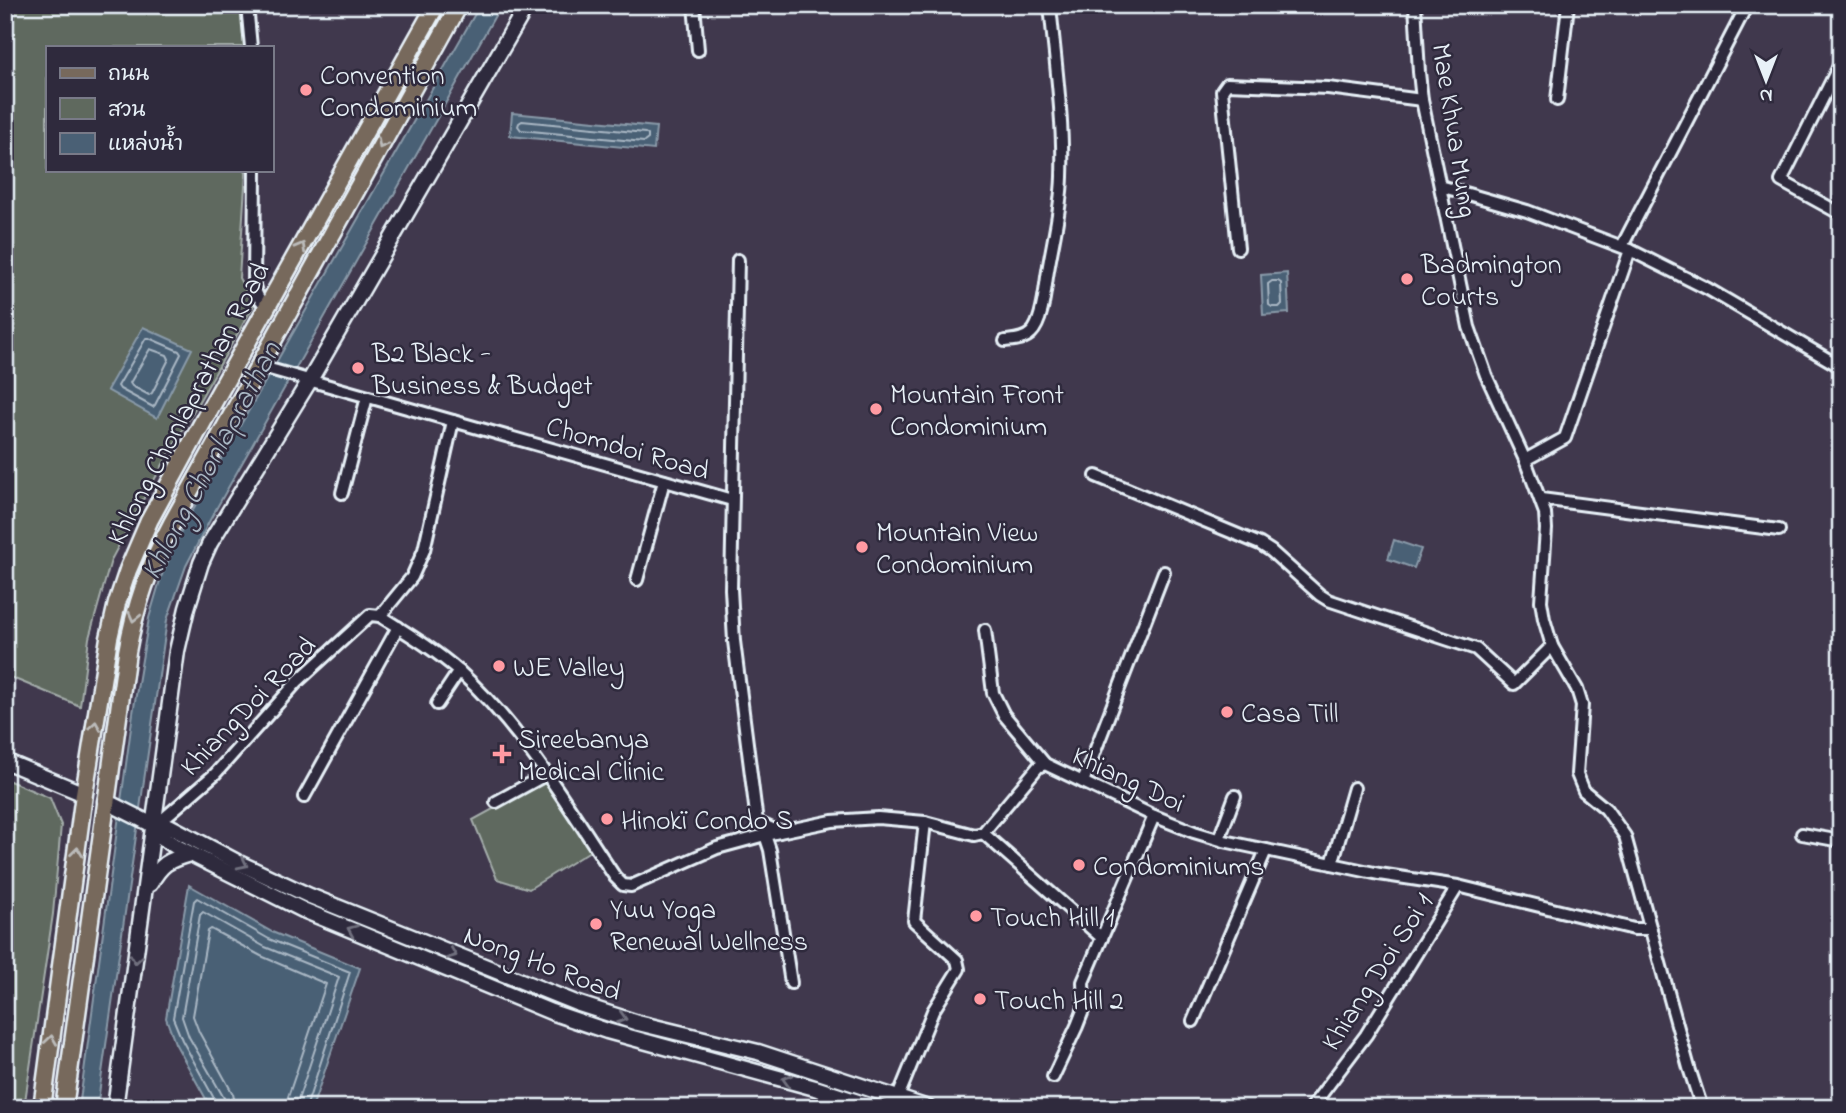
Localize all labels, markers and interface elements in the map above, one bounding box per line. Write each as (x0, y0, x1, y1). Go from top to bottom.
street label: Mae Khua Mung (1419, 40, 1487, 221)
legend (46, 46, 273, 172)
north arrow (1730, 46, 1800, 116)
place label: Convention Condominium (320, 57, 477, 130)
text: ถนน (108, 60, 149, 90)
text: N (1759, 81, 1772, 108)
marker: Convention Condominium (298, 82, 314, 98)
text: สวน (108, 96, 145, 126)
text: แหล่งน้ำ (108, 124, 183, 160)
one-way arrow (377, 137, 390, 149)
one-way arrow (293, 241, 306, 254)
place label: Badmington Courts (1420, 246, 1562, 319)
street label: Khlong Chonlaprathan Road (98, 256, 276, 550)
marker: Badmington Courts (1399, 271, 1415, 287)
water label: Khlong Chonlaprathan (132, 335, 288, 585)
place label: B2 Black - Business & Budget (371, 335, 593, 408)
marker: B2 Black - Business & Budget (350, 360, 366, 376)
place label: Mountain Front Condominium (890, 376, 1064, 449)
marker: Mountain Front Condominium (868, 401, 884, 417)
street label: Chomdoi Road (541, 407, 714, 493)
place label: Mountain View Condominium (876, 514, 1038, 587)
marker: Mountain View Condominium (854, 539, 870, 555)
one-way arrow (128, 611, 142, 623)
street label: KhiangDoi Road (172, 628, 327, 787)
place label: WE Valley (513, 649, 624, 690)
marker: WE Valley (491, 658, 507, 674)
place label: Casa Till (1241, 695, 1338, 736)
marker: Casa Till (1219, 704, 1235, 720)
one-way arrow (87, 720, 102, 732)
place label: Sireebanya Medical Clinic (518, 721, 665, 794)
street label: Khiang Doi (1064, 737, 1191, 825)
marker: Sireebanya Medical Clinic (492, 744, 512, 764)
place label: Hinokï Condo S (621, 802, 793, 843)
marker: Hinokï Condo S (599, 811, 615, 827)
one-way arrow (69, 846, 84, 858)
place label: Condominiums (1093, 848, 1265, 889)
one-way arrow (236, 856, 248, 870)
marker: Condominiums (1071, 857, 1087, 873)
street label: Khiang Doi Soi 1 (1312, 886, 1445, 1060)
place label: Yuu Yoga Renewal Wellness (610, 891, 808, 964)
place label: Touch Hill 1 (990, 899, 1115, 940)
marker: Touch Hill 1 (968, 908, 984, 924)
street label: Nong Ho Road (457, 916, 627, 1014)
marker: Yuu Yoga Renewal Wellness (588, 916, 604, 932)
one-way arrow (347, 924, 360, 938)
one-way arrow (445, 945, 457, 959)
one-way arrow (129, 953, 144, 965)
place label: Touch Hill 2 (994, 982, 1124, 1023)
marker: Touch Hill 2 (972, 991, 988, 1007)
one-way arrow (616, 1010, 628, 1025)
one-way arrow (44, 1034, 59, 1046)
one-way arrow (781, 1074, 793, 1089)

